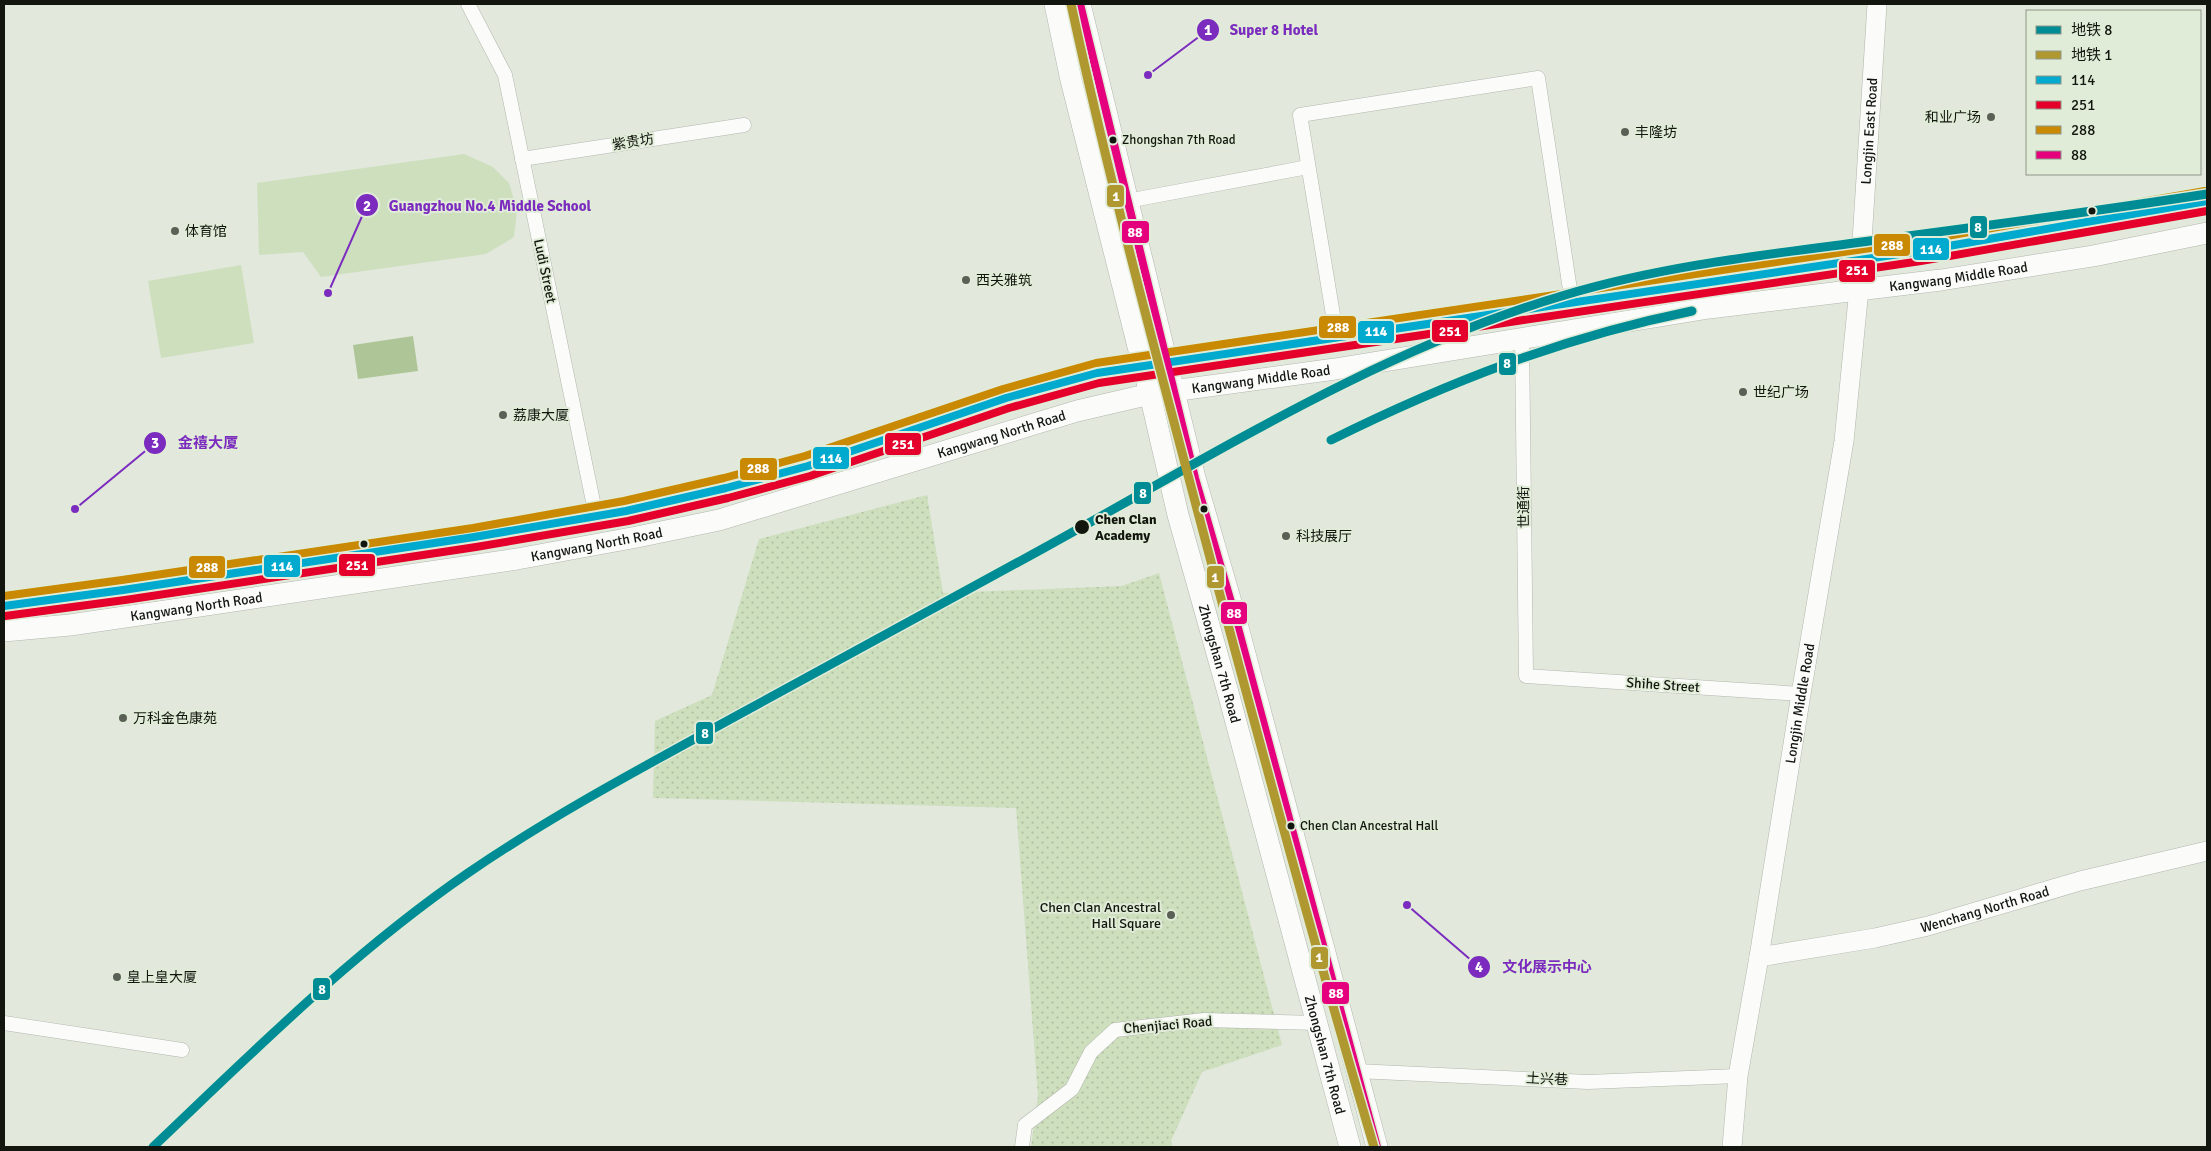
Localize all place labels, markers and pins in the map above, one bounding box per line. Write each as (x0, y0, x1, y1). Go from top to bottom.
callout: Super 8 Hotel (1195, 15, 1329, 45)
place label: 和业广场 (1925, 109, 1981, 126)
marker: 和业广场 (1985, 111, 1997, 123)
place label: 丰隆坊 (1635, 124, 1677, 141)
marker: 丰隆坊 (1619, 126, 1631, 138)
place label: Zhongshan 7th Road (1122, 132, 1236, 148)
marker: Zhongshan 7th Road (1108, 135, 1118, 145)
callout: Guangzhou No.4 Middle School (354, 190, 601, 220)
unlabelled marker (2087, 206, 2097, 216)
place label: 体育馆 (185, 223, 227, 240)
marker: 体育馆 (169, 225, 181, 237)
place label: 西关雅筑 (976, 272, 1032, 289)
marker: 西关雅筑 (960, 274, 972, 286)
place label: 世纪广场 (1753, 384, 1809, 401)
marker: 世纪广场 (1737, 386, 1749, 398)
place label: 荔康大厦 (513, 407, 569, 424)
marker: 荔康大厦 (497, 409, 509, 421)
callout: 金禧大厦 (143, 428, 248, 458)
unlabelled marker (1199, 504, 1209, 514)
place label: Chen Clan Academy (1095, 511, 1157, 544)
marker: Chen Clan Academy (1073, 518, 1091, 536)
place label: 科技展厅 (1296, 528, 1352, 545)
marker: 科技展厅 (1280, 530, 1292, 542)
unlabelled marker (359, 539, 369, 549)
place label: 万科金色康苑 (133, 710, 217, 727)
marker: 万科金色康苑 (117, 712, 129, 724)
place label: Chen Clan Ancestral Hall (1300, 818, 1438, 834)
marker: Chen Clan Ancestral Hall (1286, 821, 1296, 831)
place label: Chen Clan Ancestral Hall Square (1040, 899, 1161, 932)
marker: Chen Clan Ancestral Hall Square (1165, 909, 1177, 921)
callout: 文化展示中心 (1467, 952, 1602, 982)
place label: 皇上皇大厦 (127, 969, 197, 986)
marker: 皇上皇大厦 (111, 971, 123, 983)

